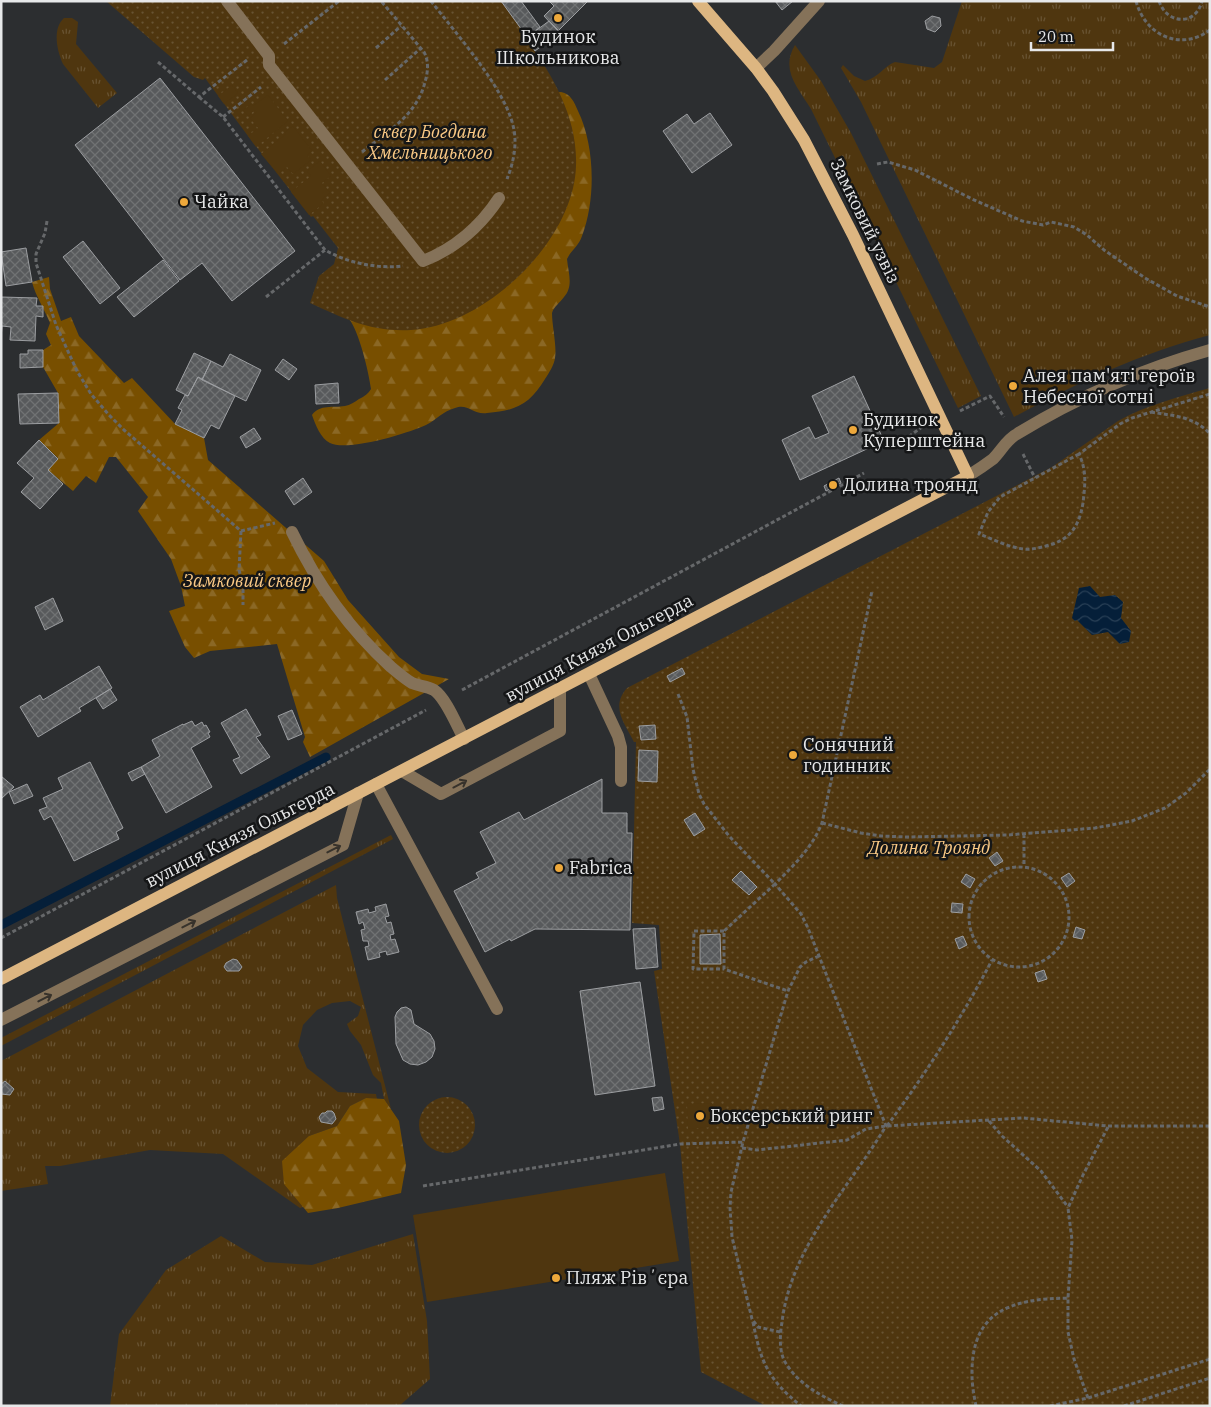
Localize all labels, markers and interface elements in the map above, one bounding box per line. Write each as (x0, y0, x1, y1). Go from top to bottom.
marker: Будинок Школьникова (552, 12, 564, 24)
scale bar (1031, 20, 1114, 52)
place label: Будинок Школьникова (496, 25, 620, 69)
text: 20 m (1038, 27, 1074, 46)
park label: сквер Богдана Хмельницького (366, 120, 493, 164)
street label: Замковий узвіз (825, 155, 906, 287)
place label: Чайка (194, 190, 249, 213)
marker: Чайка (178, 196, 190, 208)
place label: Алея пам'яті героїв Небесної сотні (1023, 364, 1195, 408)
marker: Алея пам'яті героїв Небесної сотні (1007, 380, 1019, 392)
place label: Будинок Куперштейна (863, 408, 985, 452)
marker: Будинок Куперштейна (847, 424, 859, 436)
place label: Долина троянд (843, 473, 978, 496)
marker: Долина троянд (827, 479, 839, 491)
park label: Замковий сквер (183, 569, 311, 592)
street label: вулиця Князя Ольгерда (501, 588, 697, 707)
place label: Сонячний годинник (803, 733, 894, 777)
marker: Сонячний годинник (787, 749, 799, 761)
street label: вулиця Князя Ольгерда (141, 777, 338, 892)
one-way arrow (452, 779, 467, 788)
park label: Долина Троянд (866, 836, 990, 859)
one-way arrow (326, 844, 341, 853)
place label: Fabrica (569, 856, 633, 879)
marker: Fabrica (553, 862, 565, 874)
one-way arrow (181, 919, 196, 928)
one-way arrow (37, 993, 52, 1003)
place label: Боксерський ринг (710, 1104, 873, 1127)
marker: Боксерський ринг (694, 1110, 706, 1122)
place label: Пляж Рівʼєра (566, 1266, 688, 1289)
marker: Пляж Рівʼєра (550, 1272, 562, 1284)

